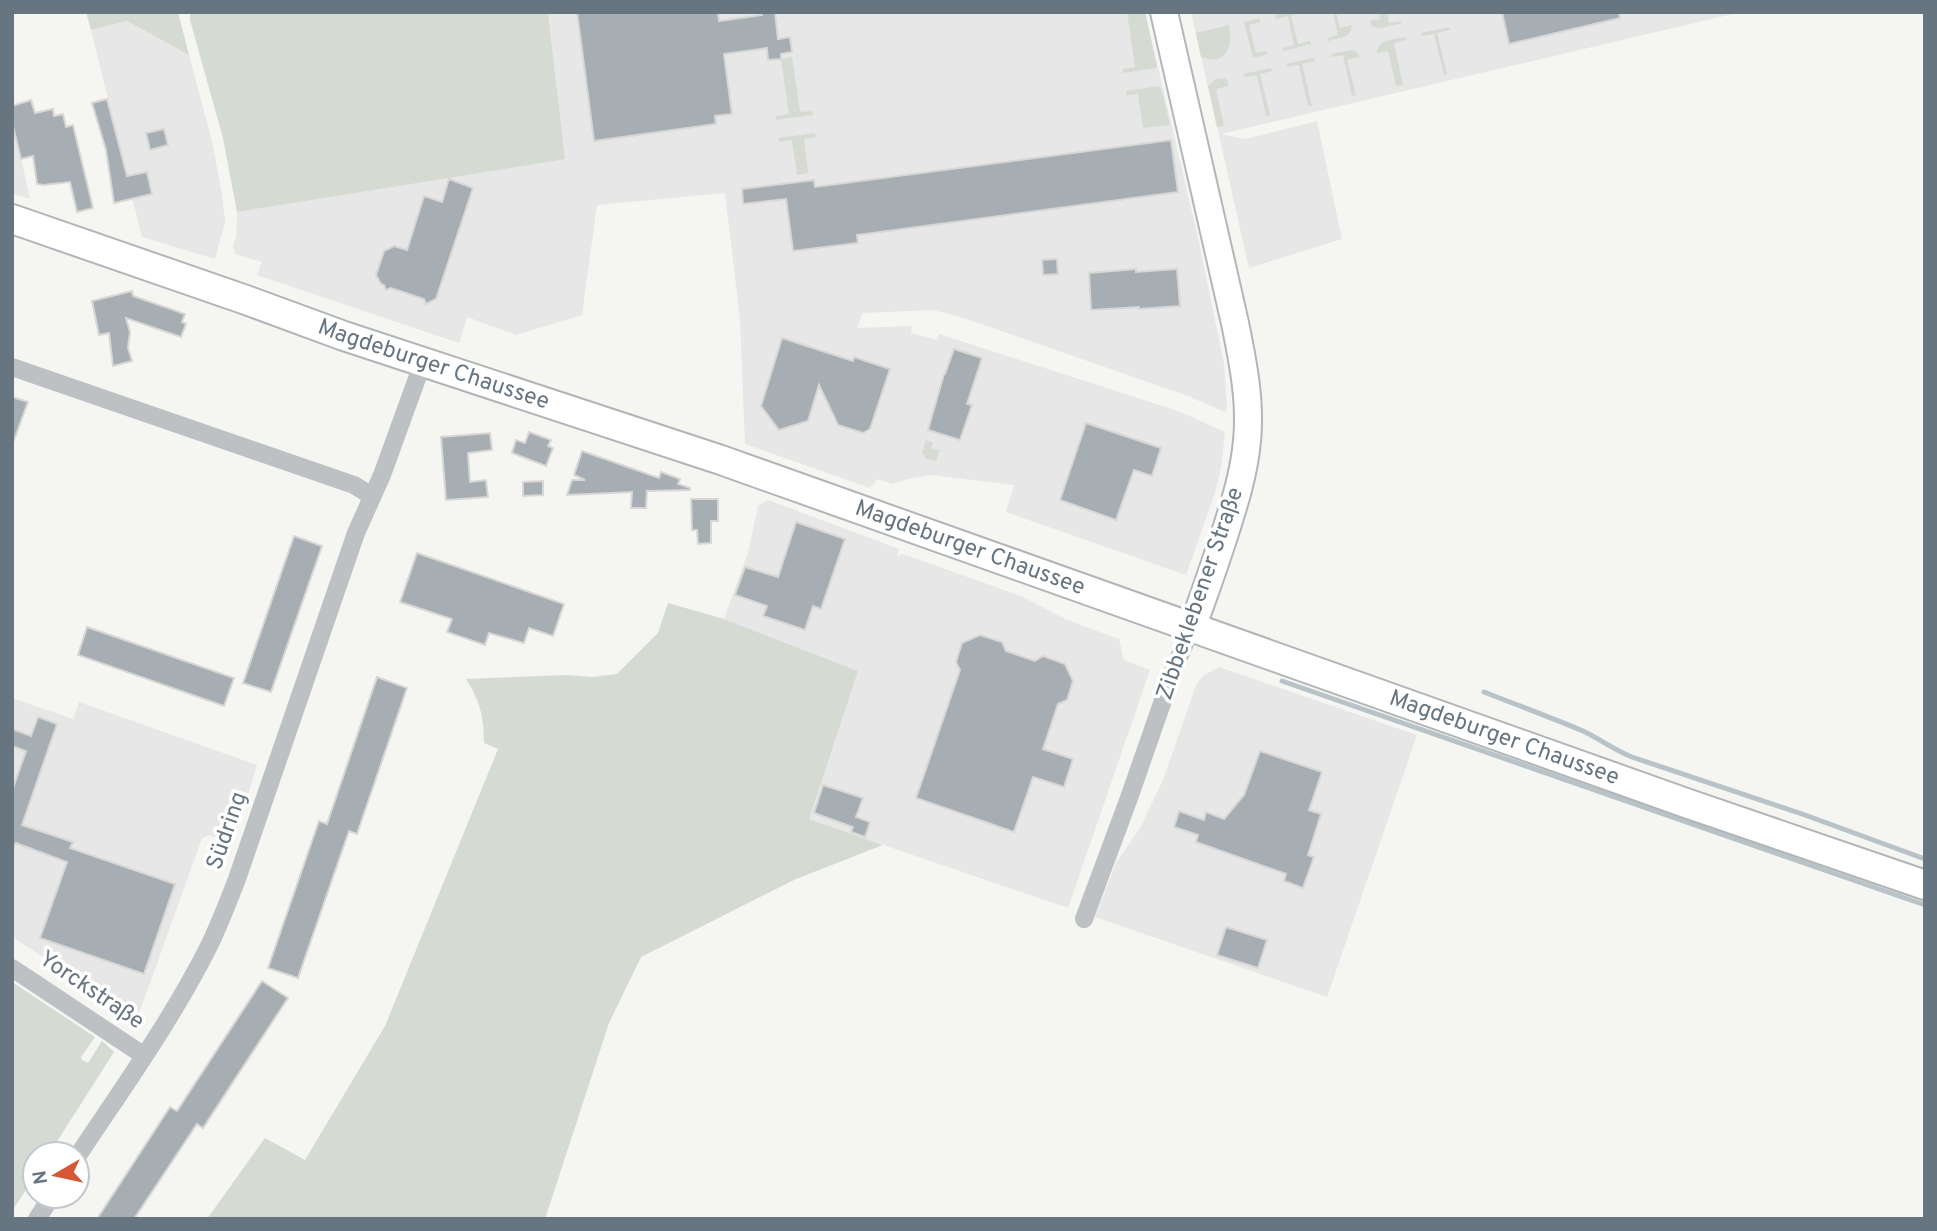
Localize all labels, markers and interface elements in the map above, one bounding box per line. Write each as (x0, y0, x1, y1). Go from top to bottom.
street label: Magdeburger Chaussee (314, 313, 553, 417)
street label: Zibbeklebener Straße (1151, 484, 1251, 704)
street label: Magdeburger Chaussee (851, 494, 1089, 603)
street label: Magdeburger Chaussee (1385, 684, 1623, 793)
street label: Südring (201, 788, 255, 874)
street label: Yorckstraße (33, 945, 149, 1037)
north arrow (21, 1140, 91, 1210)
text: N (28, 1169, 54, 1186)

